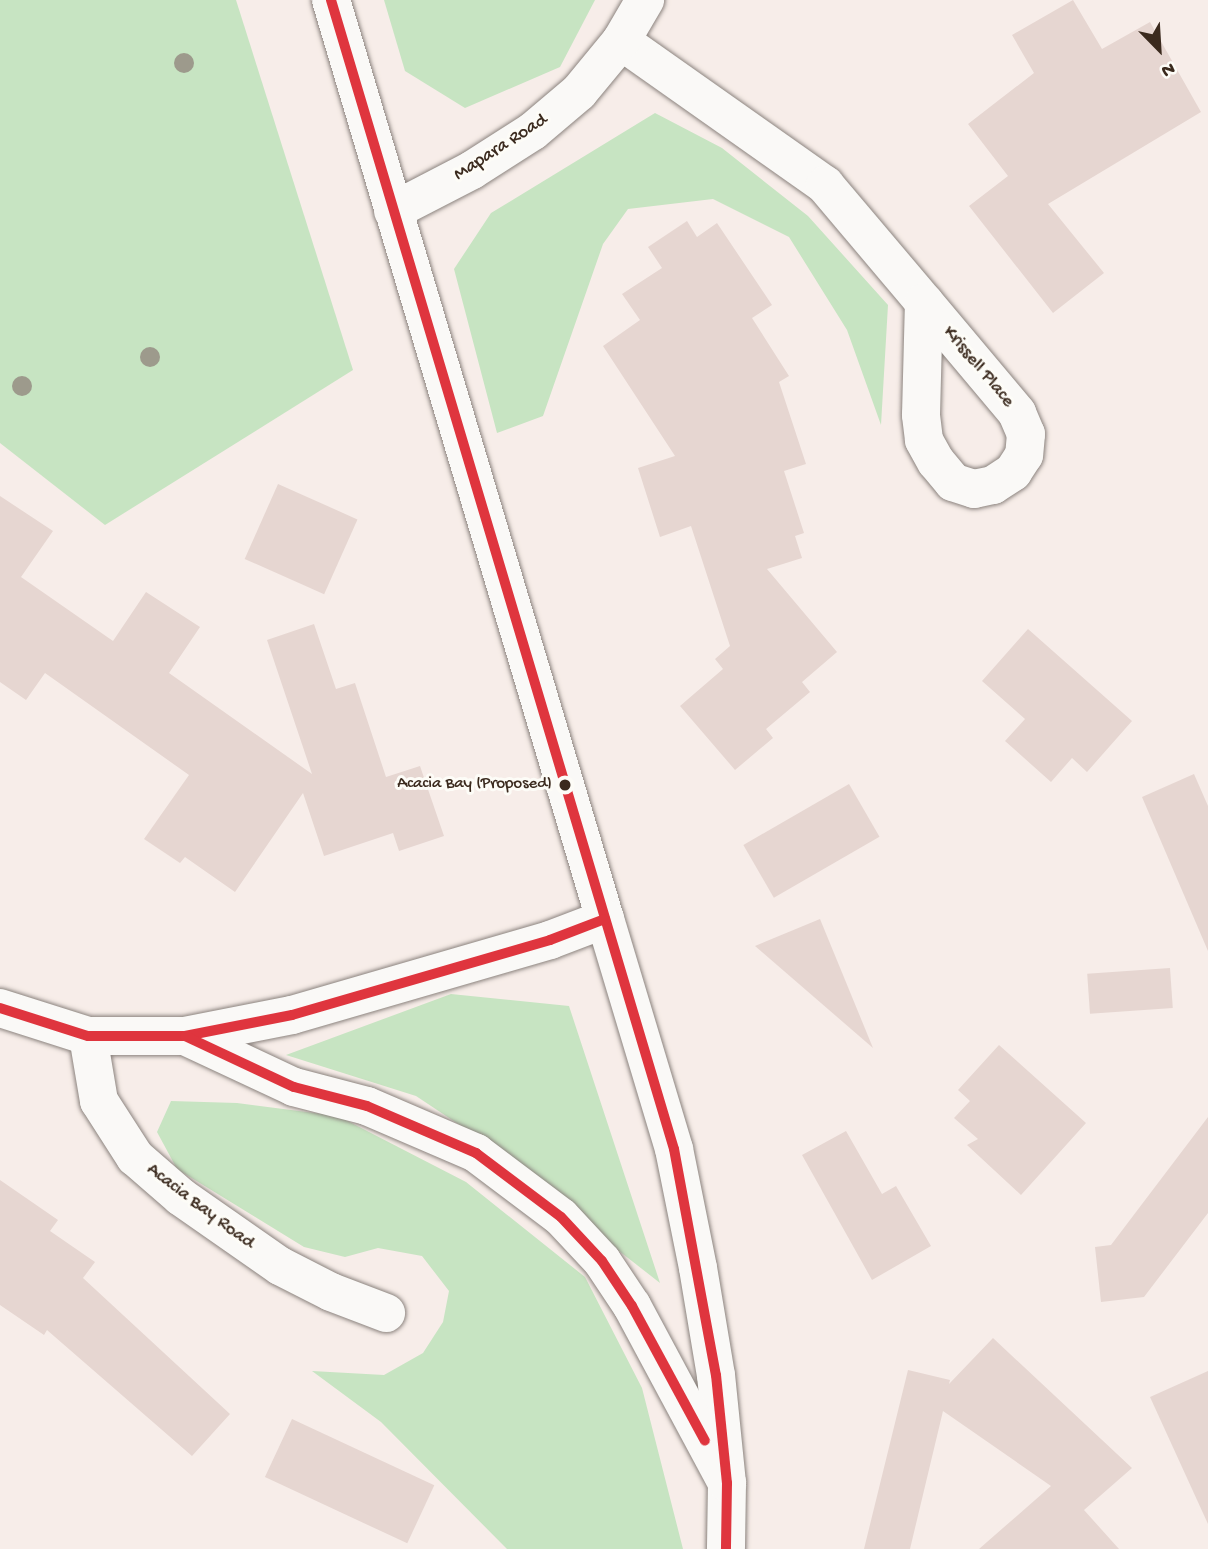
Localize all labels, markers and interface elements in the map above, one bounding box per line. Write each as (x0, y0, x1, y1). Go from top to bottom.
north arrow (1124, 14, 1194, 84)
text: N (1157, 56, 1178, 82)
street label: Mapara Road (450, 109, 552, 187)
street label: Krissell Place (937, 322, 1019, 412)
place label: Acacia Bay (Proposed) (397, 775, 552, 795)
marker: Acacia Bay (Proposed) (558, 778, 572, 792)
street label: Acacia Bay Road (141, 1159, 259, 1255)

